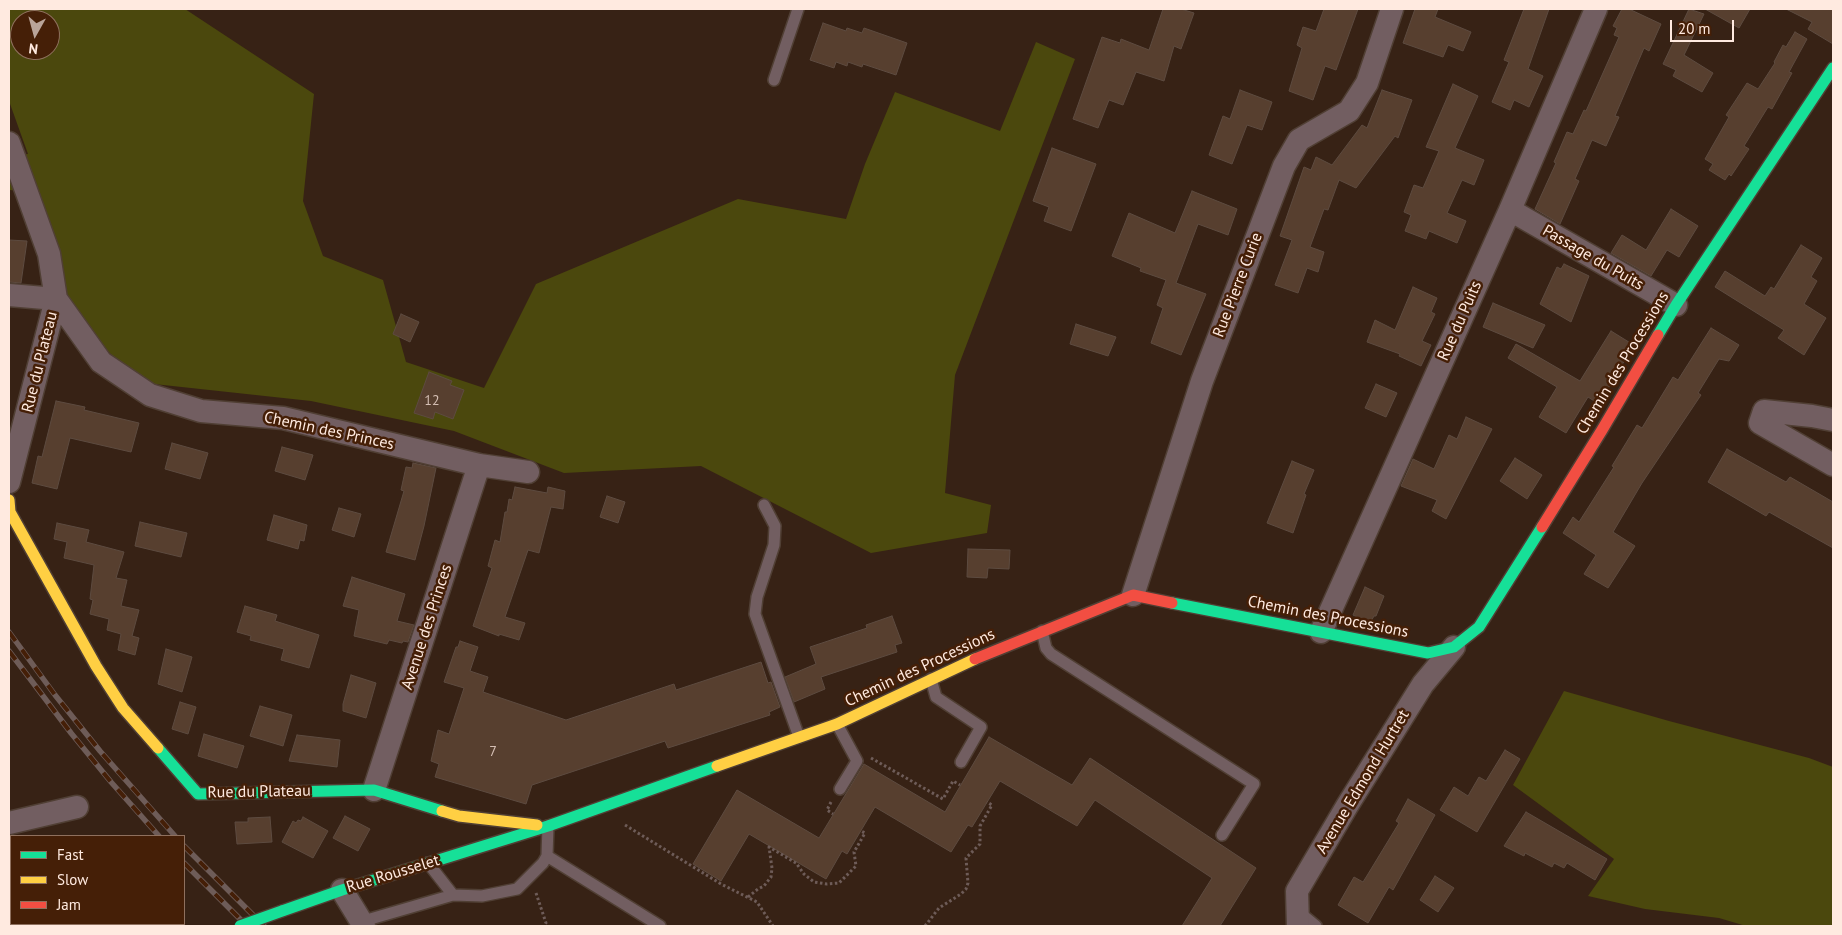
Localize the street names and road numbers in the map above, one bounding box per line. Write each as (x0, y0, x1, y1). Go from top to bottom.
street label: Passage du Puits (1539, 221, 1647, 295)
street label: Rue Pierre Curie (1209, 230, 1267, 340)
street label: Rue du Puits (1434, 278, 1486, 364)
street label: Chemin des Processions (1573, 288, 1673, 438)
street label: Rue du Plateau (18, 310, 62, 414)
street label: Chemin des Princes (262, 408, 396, 454)
street label: Avenue des Princes (398, 562, 456, 692)
street label: Chemin des Processions (1246, 592, 1410, 642)
street label: Chemin des Processions (842, 625, 998, 711)
street label: Avenue Edmond Hurtret (1312, 707, 1414, 857)
street label: Rue du Plateau (207, 781, 311, 803)
street label: Rue Rousselet (344, 851, 442, 897)

